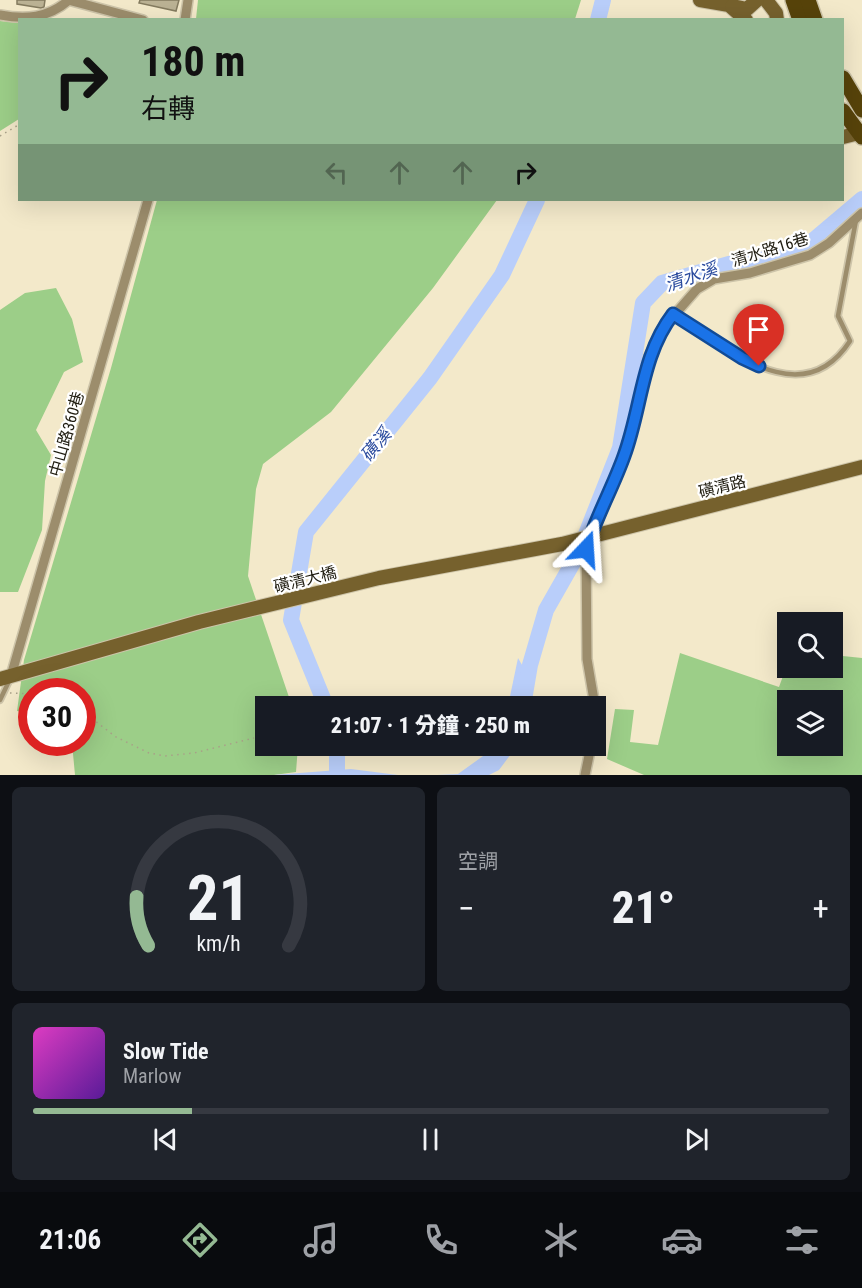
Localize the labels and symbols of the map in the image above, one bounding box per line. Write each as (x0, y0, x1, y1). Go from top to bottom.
street label: 清水路16巷 (729, 229, 811, 270)
water label: 清水溪 (662, 257, 723, 295)
pin (733, 304, 784, 366)
street label: 中山路360巷 (45, 389, 88, 479)
water label: 磺溪 (356, 422, 397, 465)
street label: 磺清路 (697, 471, 748, 502)
position arrow (554, 517, 618, 581)
street label: 磺清大橋 (272, 563, 338, 596)
speed limit sign: 30 (18, 678, 96, 756)

